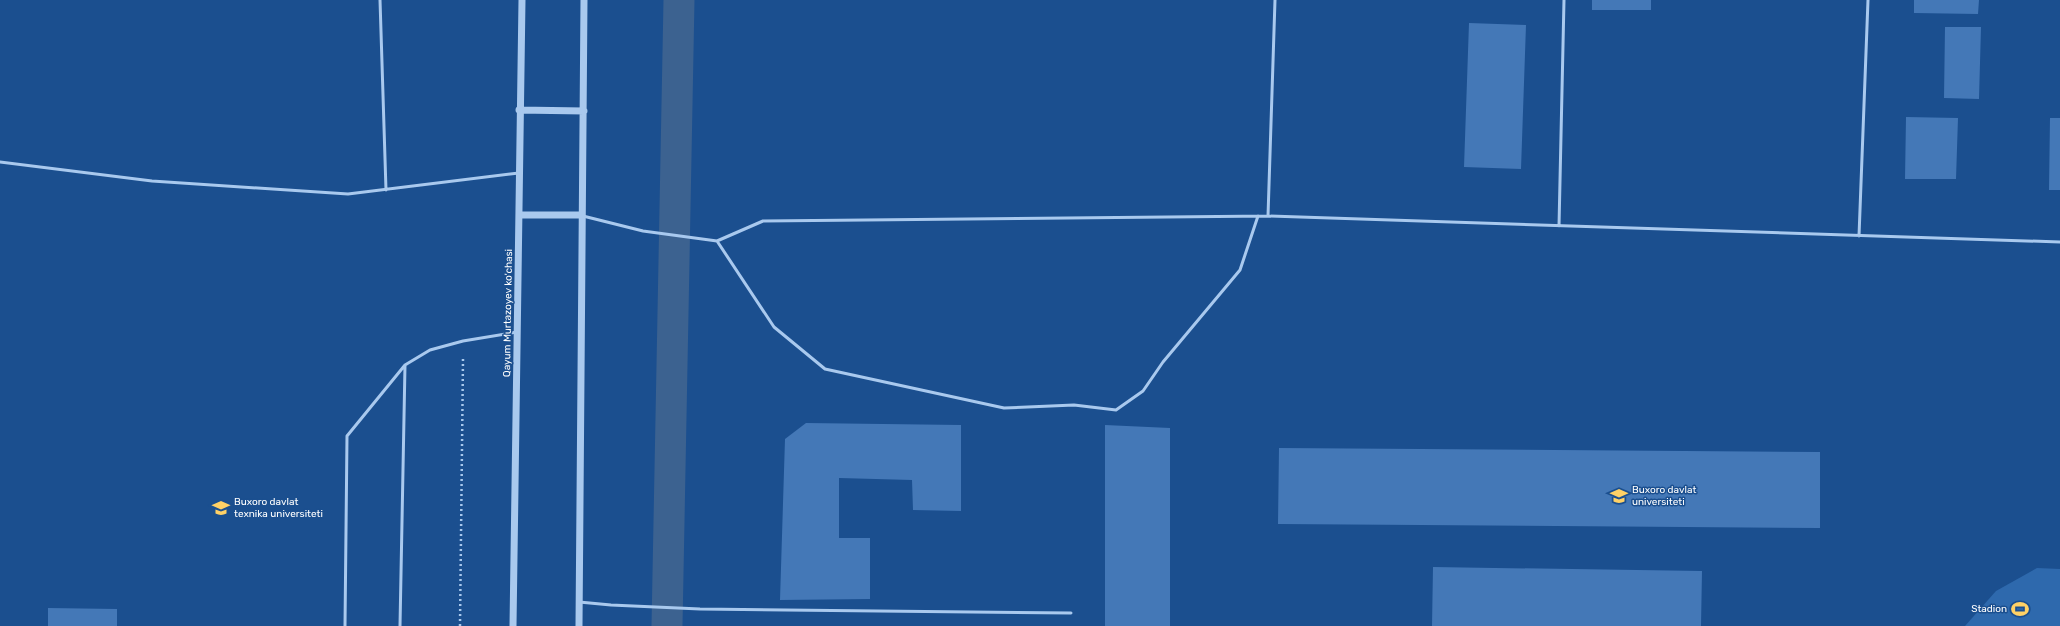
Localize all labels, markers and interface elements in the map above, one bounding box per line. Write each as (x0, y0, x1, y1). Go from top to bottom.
street label: Qayum Murtazoyev ko'chasi (501, 249, 515, 377)
place label: Buxoro davlat universiteti (1632, 484, 1696, 508)
school or university icon: Buxoro davlat universiteti (1609, 486, 1629, 506)
place label: Buxoro davlat texnika universiteti (234, 496, 323, 520)
school or university icon: Buxoro davlat texnika universiteti (211, 498, 231, 518)
sports icon: Stadion (2010, 599, 2030, 619)
place label: Stadion (1971, 603, 2007, 615)

